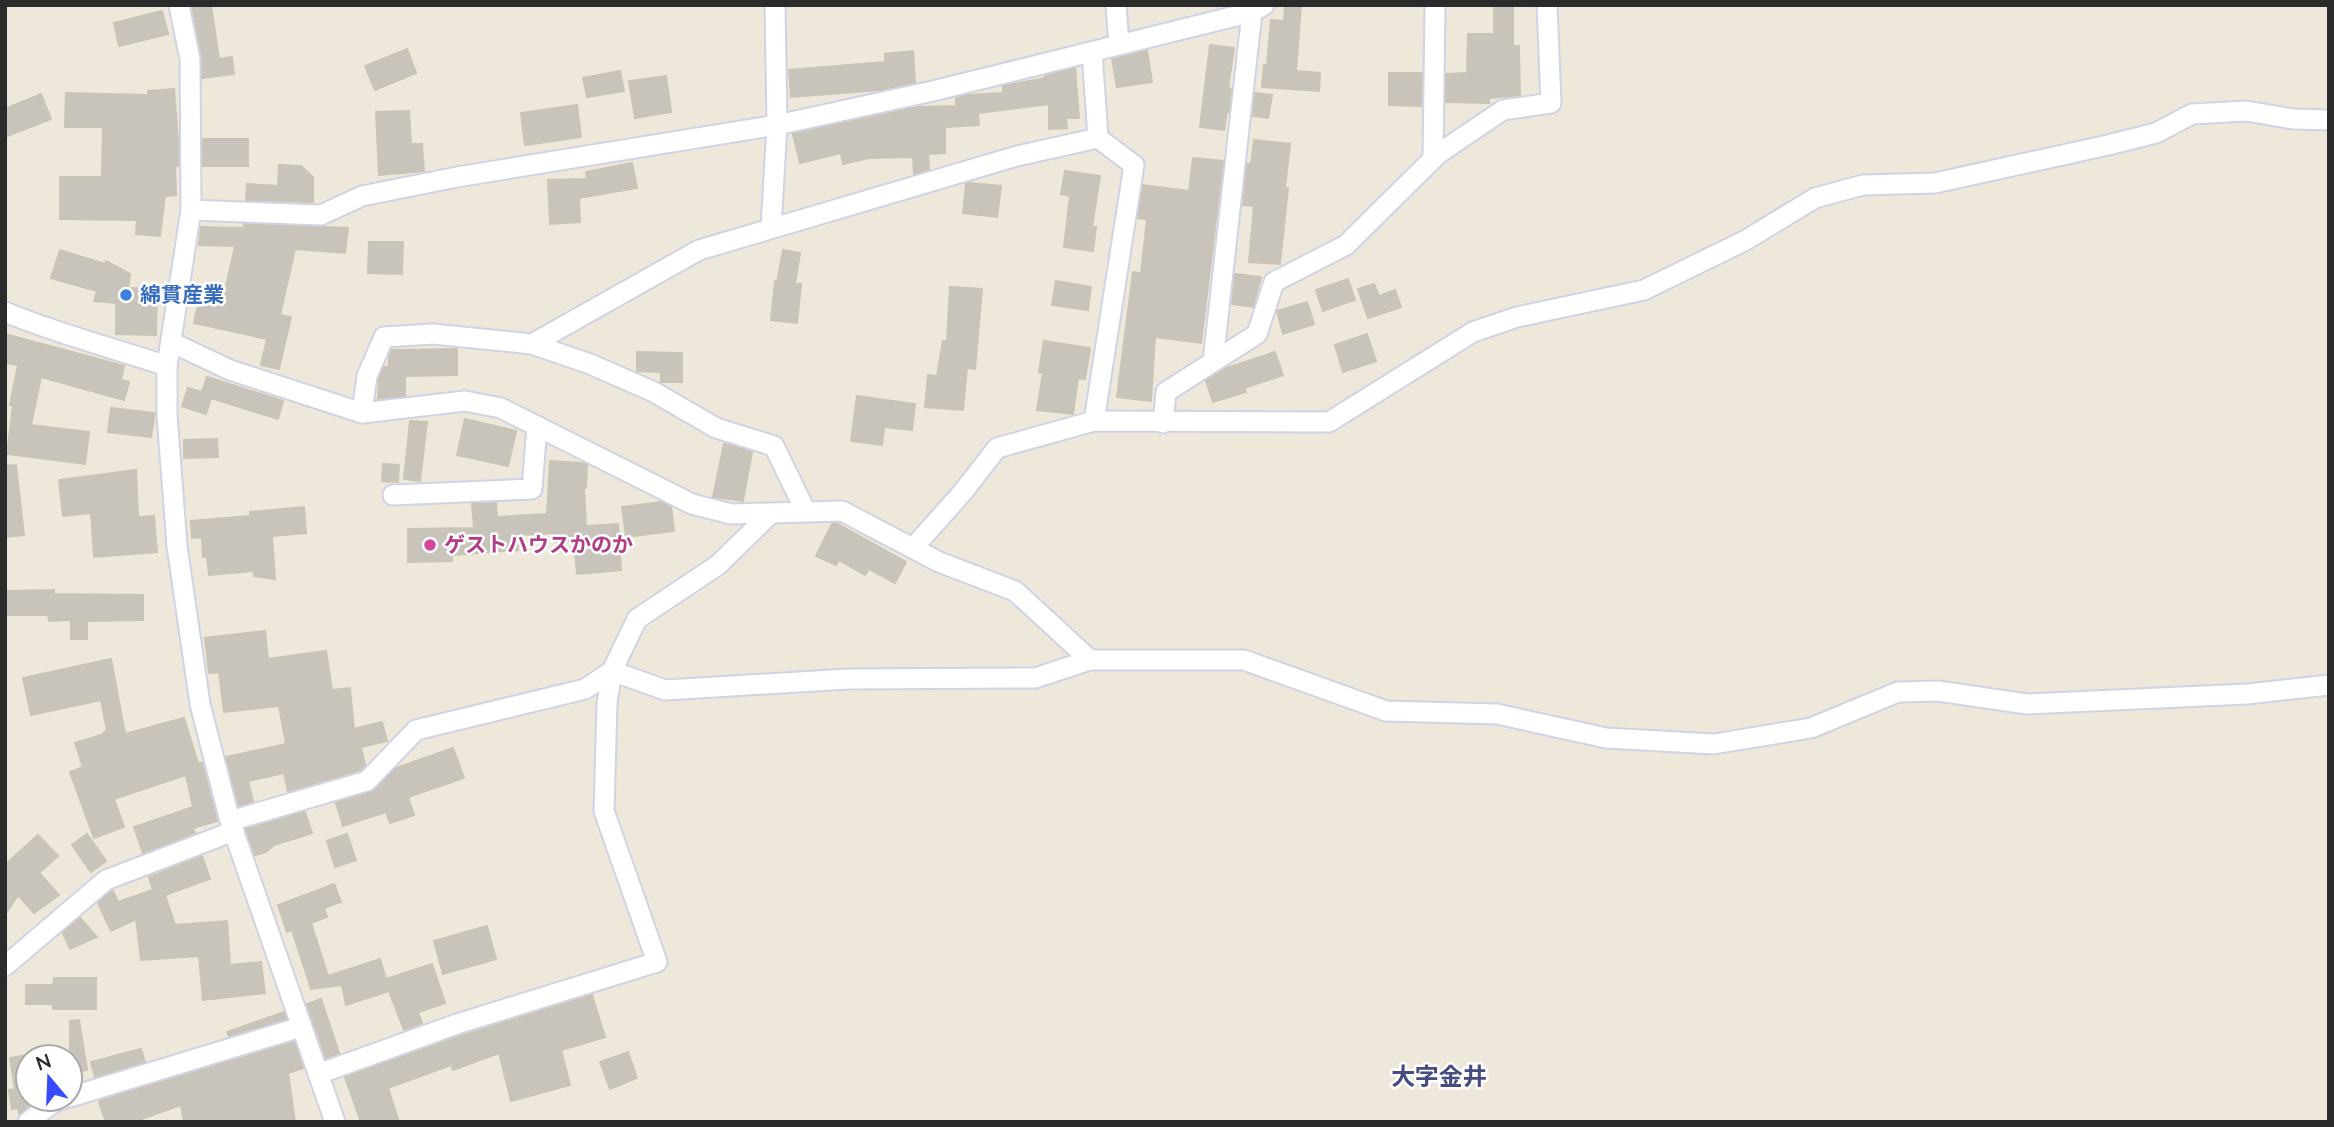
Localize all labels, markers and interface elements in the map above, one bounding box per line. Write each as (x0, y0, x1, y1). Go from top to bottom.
place label: 綿貫産業 (140, 281, 224, 306)
marker: 綿貫産業 (118, 287, 134, 303)
place label: ゲストハウスかのか (444, 531, 633, 556)
marker: ゲストハウスかのか (422, 537, 438, 553)
north arrow (14, 1043, 84, 1113)
text: N (33, 1048, 54, 1075)
district label: 大字金井 (1391, 1061, 1487, 1090)

